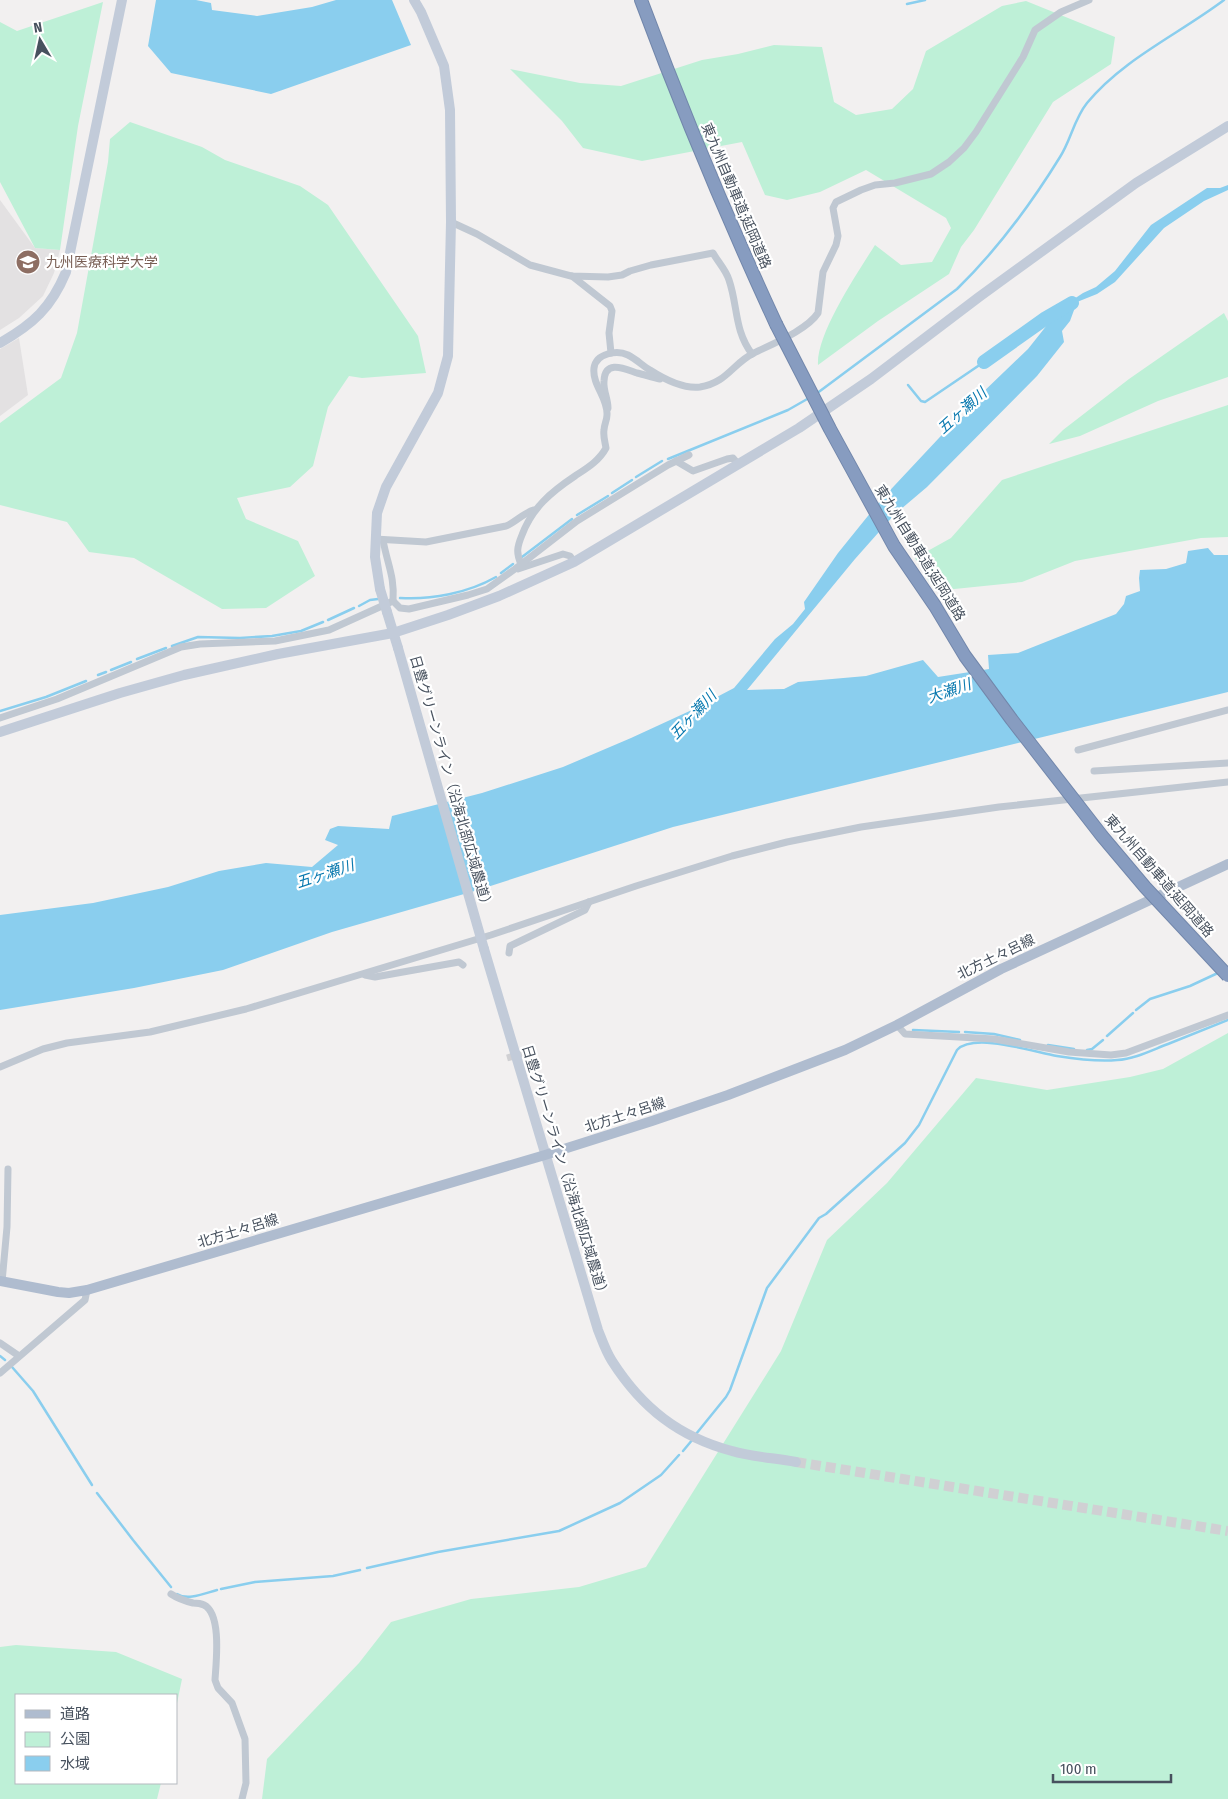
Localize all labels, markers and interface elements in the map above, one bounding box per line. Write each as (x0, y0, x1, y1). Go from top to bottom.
north arrow (15, 15, 65, 65)
text: N (33, 19, 44, 37)
street label: 東九州自動車道;延岡道路 (698, 120, 774, 272)
school or university icon: 九州医療科学大学 (15, 249, 41, 275)
place label: 九州医療科学大学 (46, 254, 158, 271)
water label: 五ヶ瀬川 (934, 383, 992, 438)
street label: 東九州自動車道;延岡道路 (871, 482, 969, 624)
street label: 日豊グリーンライン（沿海北部広域農道） (406, 653, 496, 913)
water label: 大瀬川 (925, 675, 975, 707)
water label: 五ヶ瀬川 (666, 685, 721, 743)
street label: 東九州自動車道;延岡道路 (1101, 811, 1217, 941)
water label: 五ヶ瀬川 (294, 856, 358, 892)
street label: 北方土々呂線 (955, 931, 1037, 983)
street label: 日豊グリーンライン（沿海北部広域農道） (518, 1043, 612, 1301)
street label: 北方土々呂線 (582, 1094, 668, 1136)
street label: 北方土々呂線 (195, 1211, 281, 1251)
legend (15, 1694, 178, 1784)
text: 道路 (60, 1705, 90, 1723)
text: 公園 (60, 1730, 90, 1748)
scale bar (1053, 1752, 1170, 1784)
text: 水域 (60, 1755, 90, 1773)
text: 100 m (1060, 1760, 1097, 1778)

